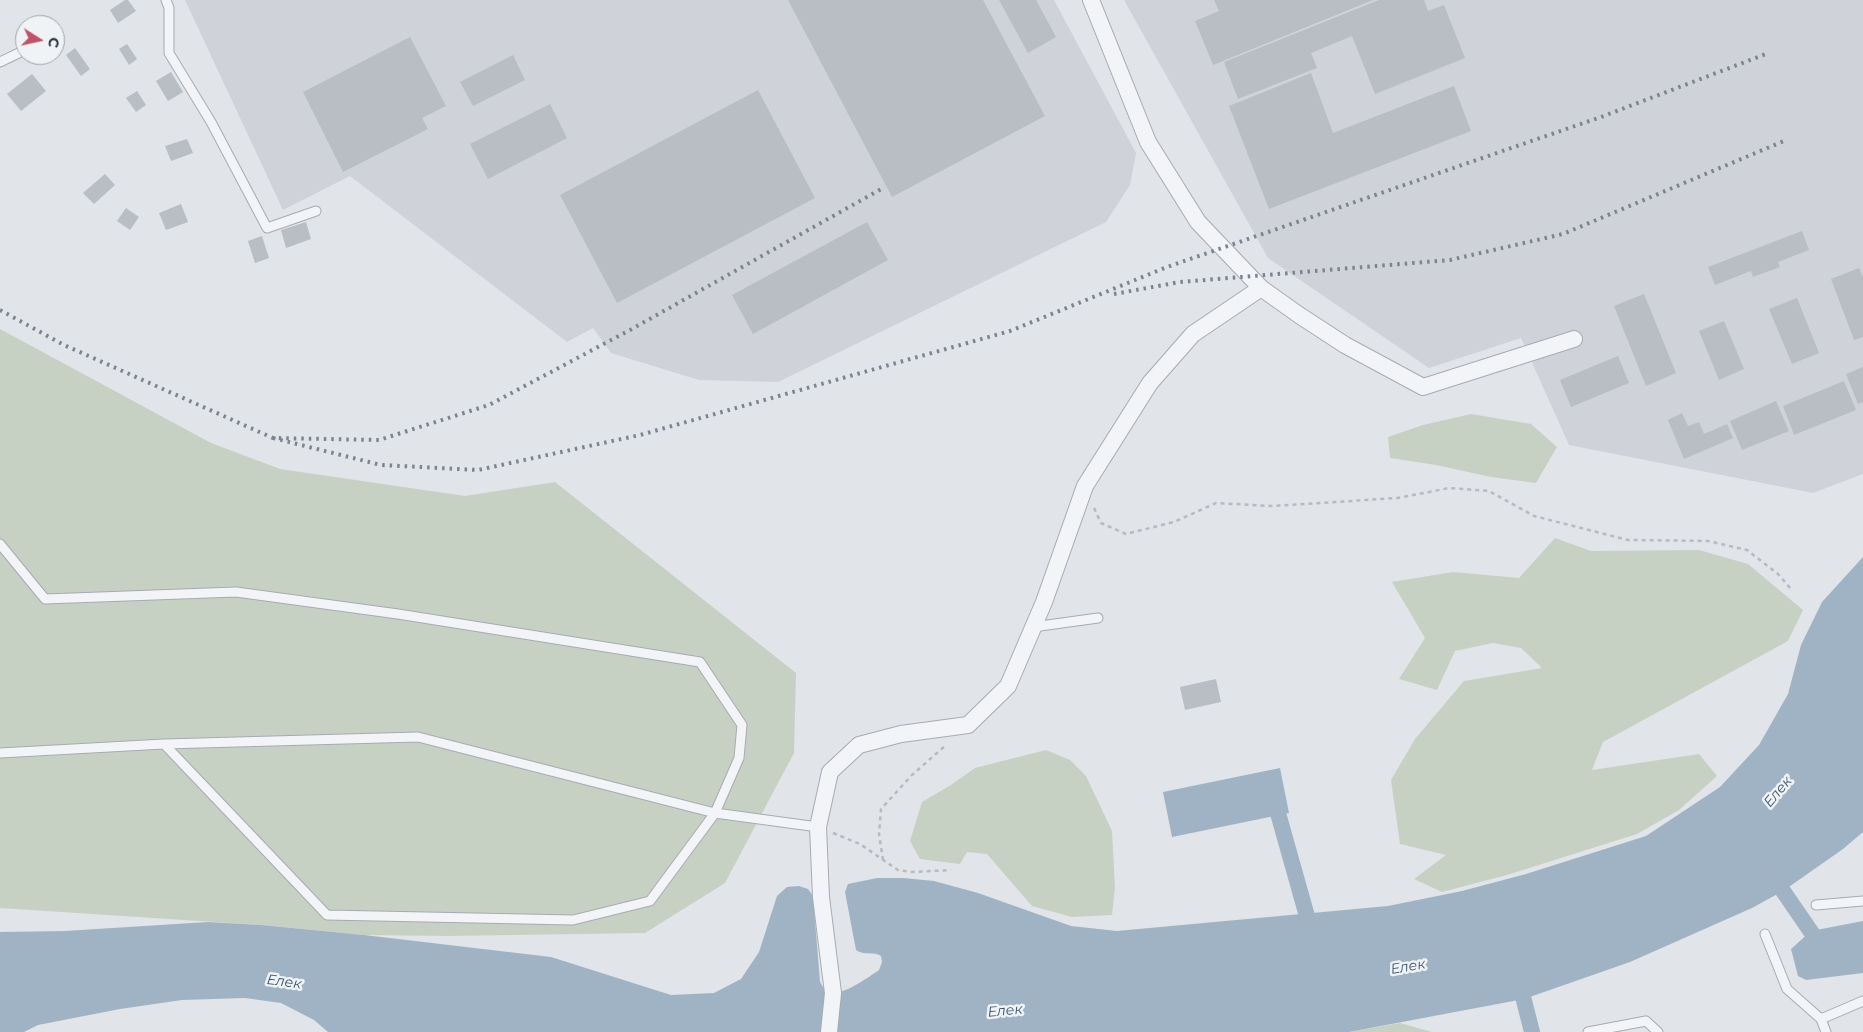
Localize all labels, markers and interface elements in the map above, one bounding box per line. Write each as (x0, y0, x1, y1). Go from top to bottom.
north arrow (15, 15, 65, 65)
text: С (44, 36, 64, 49)
water label: Елек (1760, 773, 1796, 811)
water label: Елек (1389, 956, 1427, 978)
water label: Елек (266, 971, 302, 993)
water label: Елек (987, 1001, 1023, 1021)

